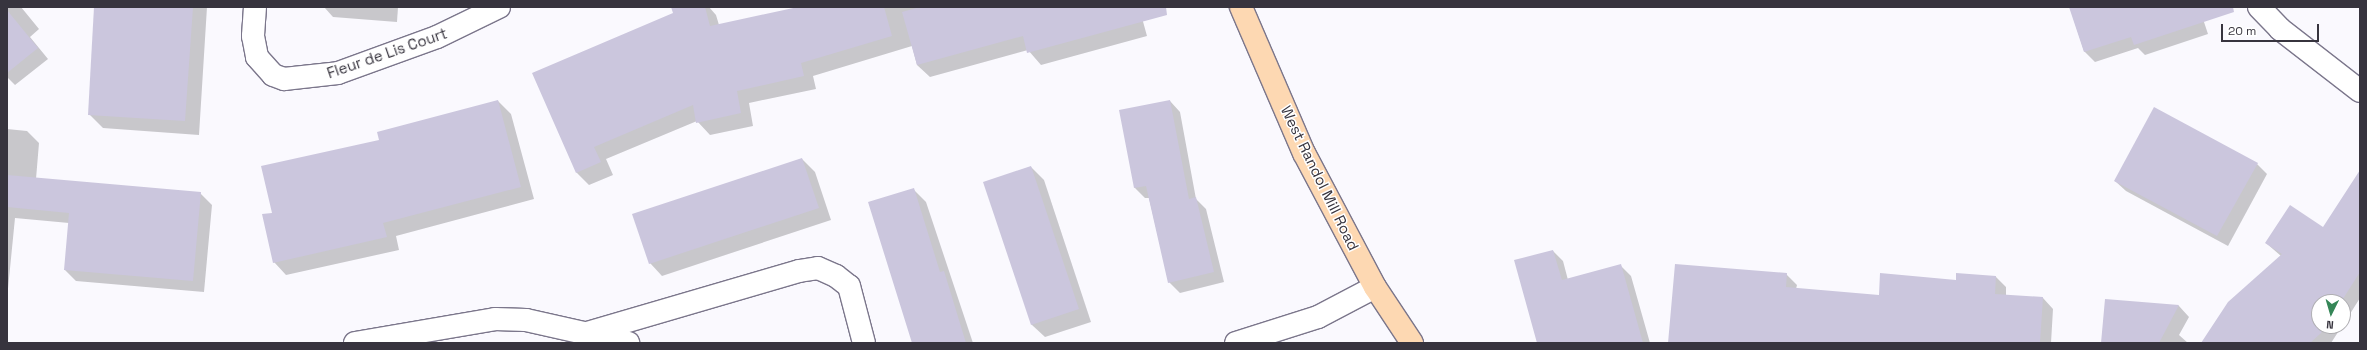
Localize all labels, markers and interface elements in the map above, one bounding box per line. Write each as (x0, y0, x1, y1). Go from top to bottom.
scale bar (2223, 16, 2321, 42)
text: 20 m (2228, 23, 2256, 39)
street label: Fleur de Lis Court (325, 24, 449, 82)
street label: West Randol Mill Road (1277, 103, 1363, 253)
north arrow (2311, 294, 2351, 334)
text: N (2326, 318, 2334, 332)

